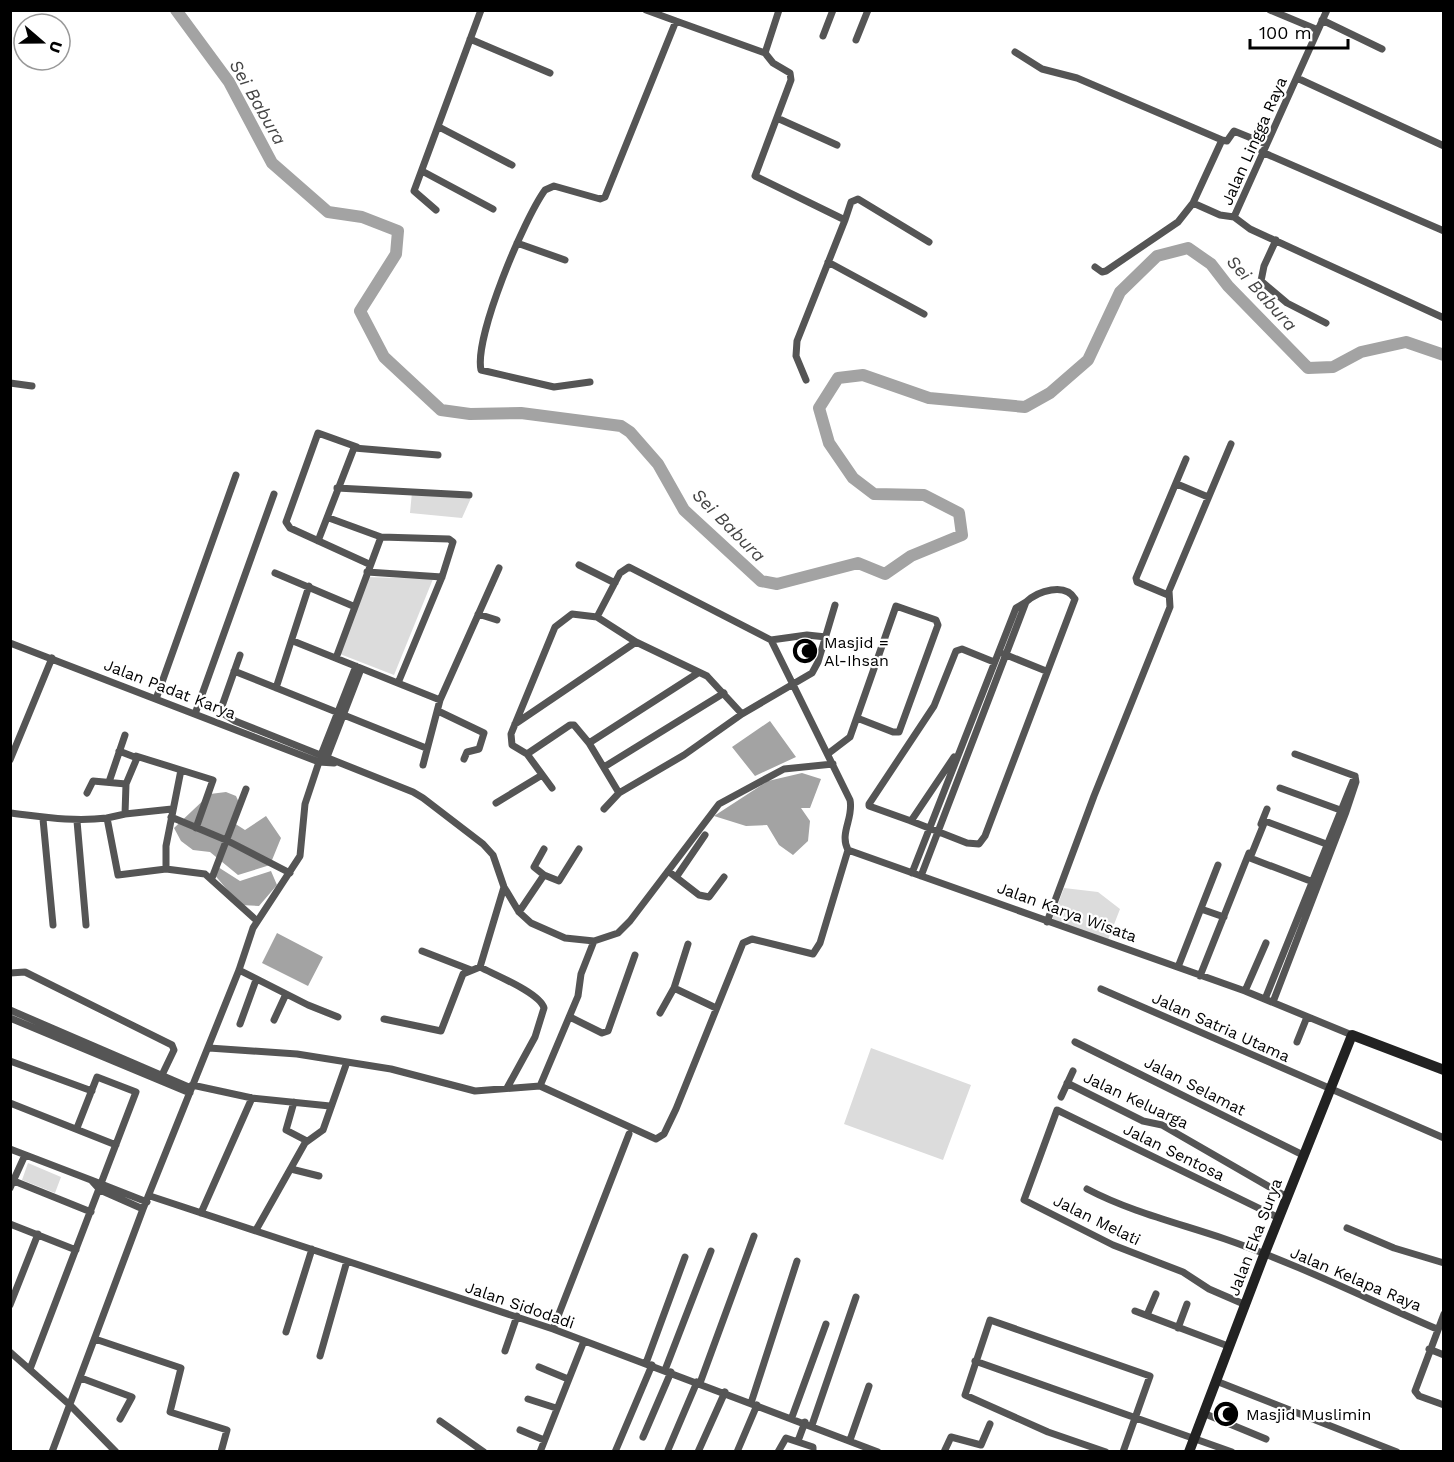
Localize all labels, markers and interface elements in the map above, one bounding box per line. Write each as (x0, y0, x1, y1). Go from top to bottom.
north arrow (12, 12, 72, 72)
scale bar (1250, 12, 1348, 50)
text: 100 m (1259, 22, 1312, 43)
text: U (45, 38, 66, 56)
water label: Sei Babura (225, 56, 291, 148)
street label: Jalan Lingga Raya (1217, 74, 1291, 208)
water label: Sei Babura (1223, 251, 1301, 335)
water label: Sei Babura (688, 484, 770, 566)
place label: Masjid = Al-Ihsan (824, 633, 889, 670)
mosque icon: Masjid = Al-Ihsan (790, 636, 820, 666)
street label: Jalan Padat Karya (101, 655, 239, 723)
street label: Jalan Karya Wisata (995, 878, 1139, 946)
street label: Jalan Satria Utama (1149, 988, 1293, 1066)
street label: Jalan Selamat (1141, 1052, 1249, 1120)
street label: Jalan Keluarga (1080, 1067, 1192, 1133)
street label: Jalan Sentosa (1120, 1119, 1228, 1185)
street label: Jalan Eka Surya (1224, 1176, 1286, 1298)
street label: Jalan Melati (1050, 1191, 1144, 1249)
street label: Jalan Kelapa Raya (1288, 1243, 1424, 1315)
street label: Jalan Sidodadi (463, 1277, 577, 1333)
mosque icon: Masjid Muslimin (1211, 1399, 1241, 1429)
place label: Masjid Muslimin (1246, 1405, 1371, 1424)

